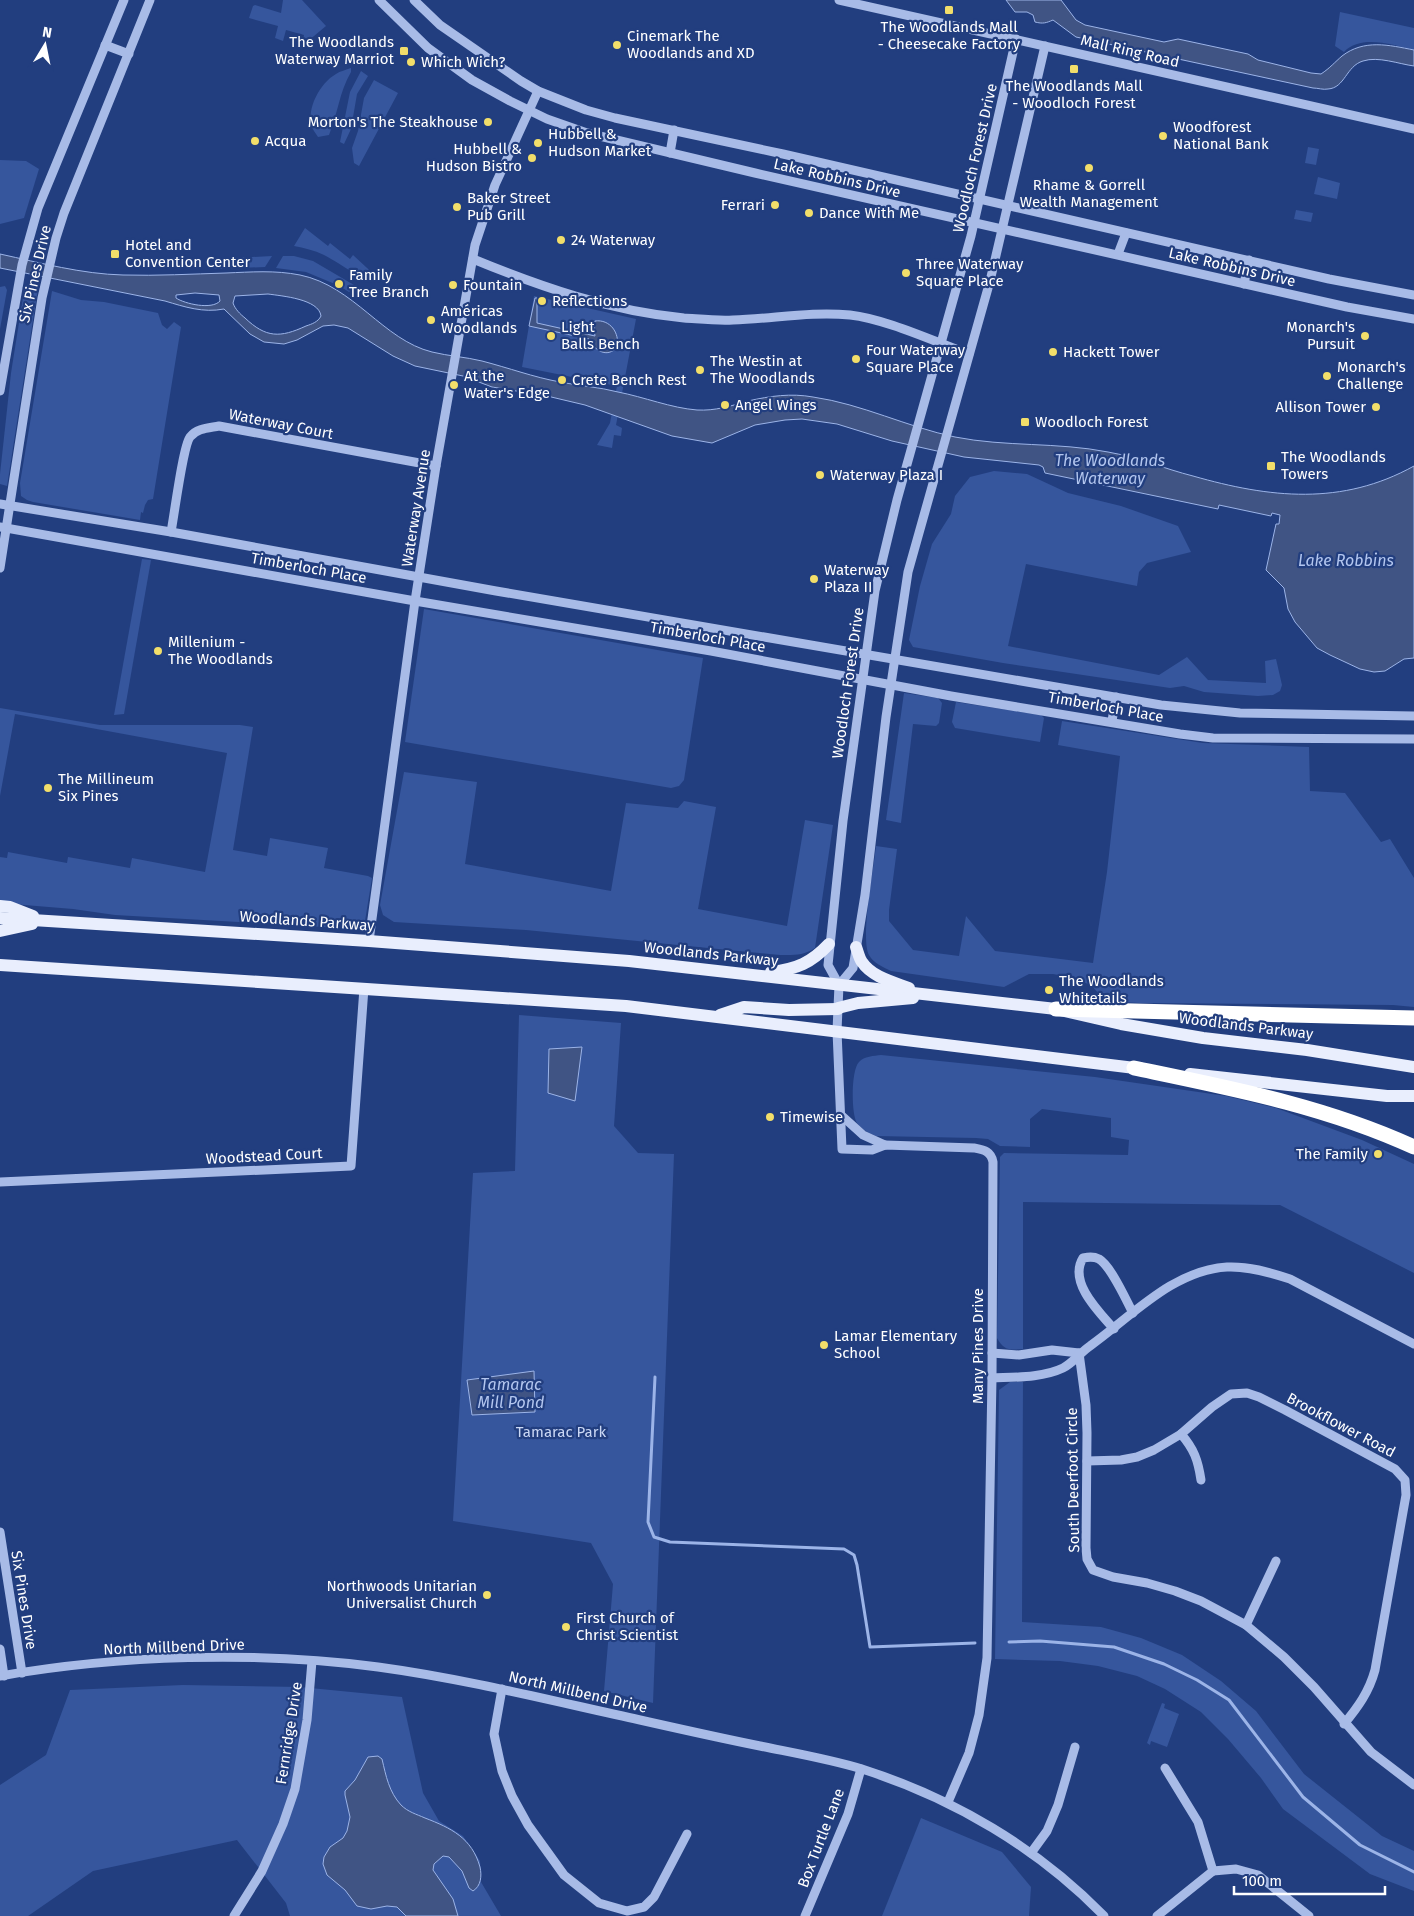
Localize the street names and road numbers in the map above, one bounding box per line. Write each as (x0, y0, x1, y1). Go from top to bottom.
street label: Mall Ring Road (1079, 31, 1181, 71)
street label: Woodloch Forest Drive (949, 82, 1001, 234)
street label: Lake Robbins Drive (772, 155, 902, 201)
street label: Six Pines Drive (15, 223, 55, 325)
street label: Lake Robbins Drive (1167, 244, 1297, 290)
street label: Waterway Court (227, 405, 335, 443)
street label: Waterway Avenue (398, 448, 434, 568)
street label: Timberloch Place (250, 549, 368, 587)
street label: Woodloch Forest Drive (828, 606, 868, 760)
street label: Timberloch Place (649, 618, 767, 656)
street label: Timberloch Place (1047, 688, 1165, 726)
street label: Woodlands Parkway (239, 907, 376, 935)
street label: Woodlands Parkway (643, 938, 780, 970)
street label: Woodlands Parkway (1178, 1009, 1315, 1043)
street label: Woodstead Court (205, 1144, 323, 1168)
street label: Many Pines Drive (969, 1288, 987, 1404)
street label: Brookflower Road (1284, 1389, 1398, 1461)
street label: South Deerfoot Circle (1063, 1407, 1083, 1553)
street label: Six Pines Drive (7, 1549, 41, 1651)
street label: North Millbend Drive (103, 1636, 245, 1658)
street label: North Millbend Drive (507, 1667, 649, 1717)
street label: Fernridge Drive (272, 1680, 306, 1786)
street label: Box Turtle Lane (794, 1786, 848, 1890)

